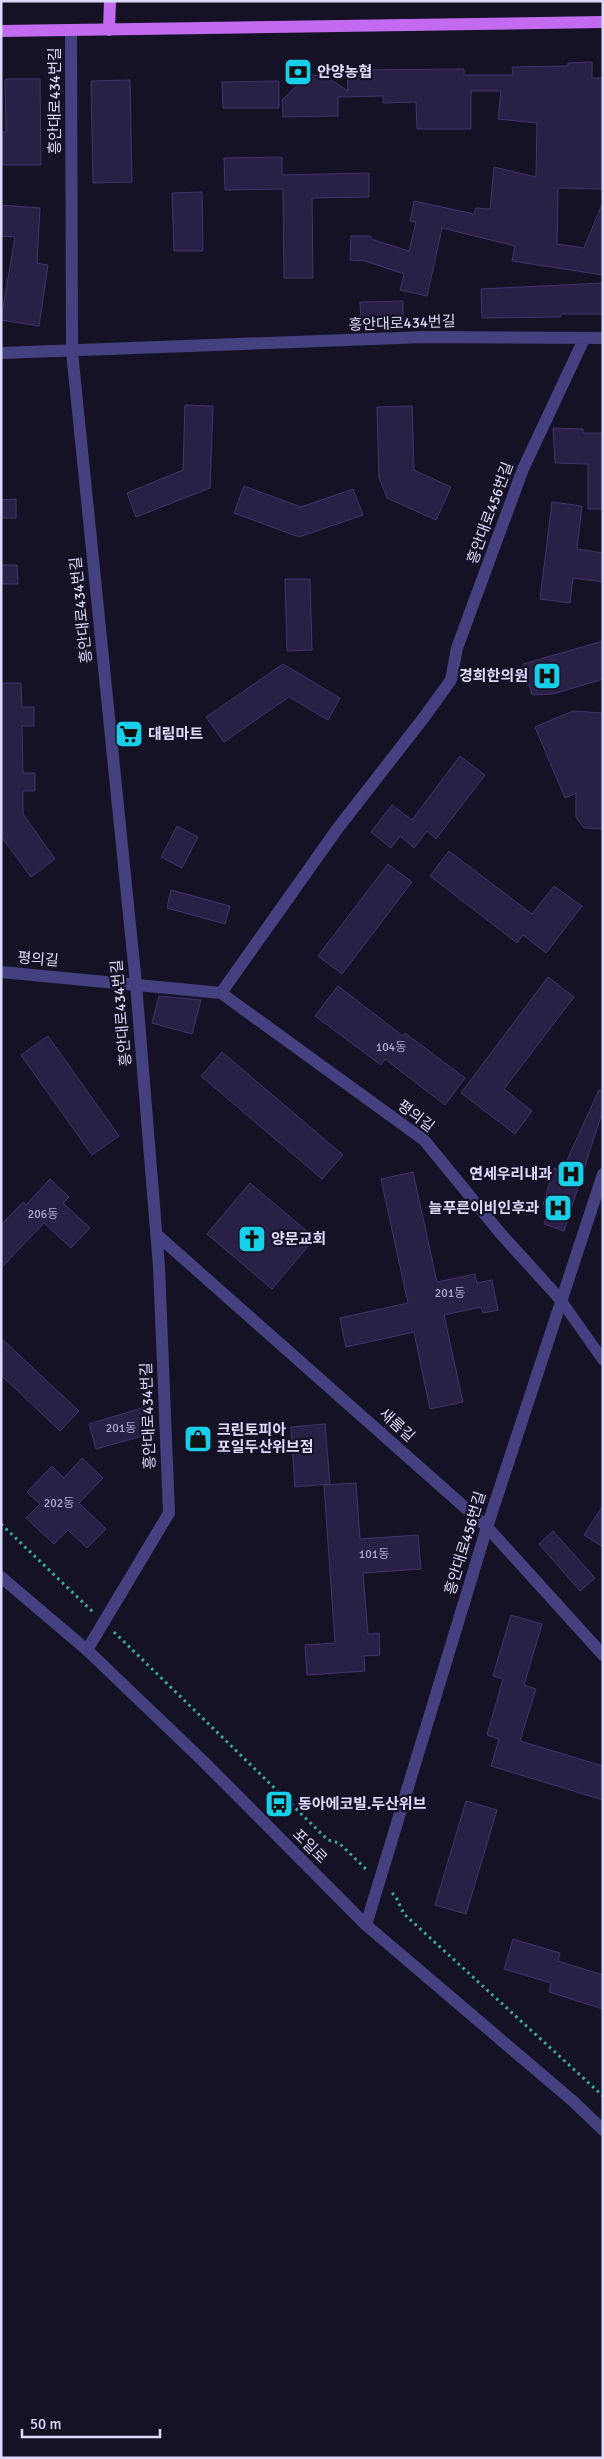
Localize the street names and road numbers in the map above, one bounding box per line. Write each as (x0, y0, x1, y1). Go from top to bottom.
street label: 흥안대로434번길 (46, 47, 64, 155)
street label: 흥안대로434번길 (348, 312, 456, 334)
street label: 흥안대로456번길 (463, 460, 517, 566)
street label: 흥안대로434번길 (66, 556, 96, 664)
street label: 평의길 (17, 948, 59, 970)
street label: 흥안대로434번길 (107, 959, 135, 1067)
street label: 평의길 (394, 1096, 438, 1136)
street label: 흥안대로434번길 (137, 1362, 159, 1470)
street label: 새롬길 (376, 1404, 418, 1446)
street label: 흥안대로456번길 (441, 1489, 489, 1597)
street label: 포일로 (289, 1825, 331, 1867)

